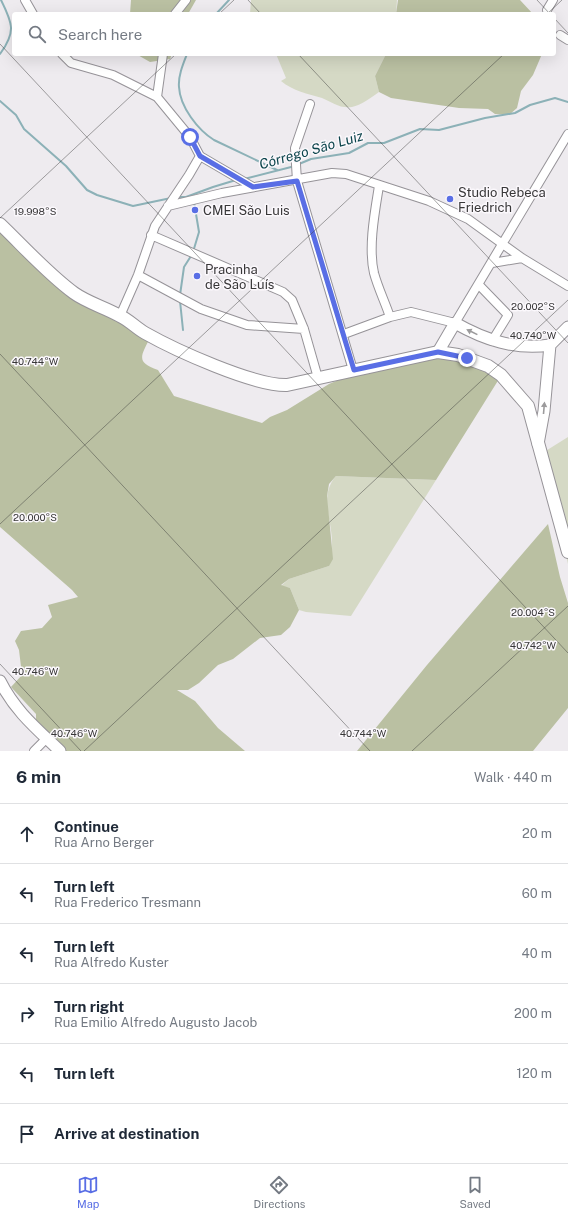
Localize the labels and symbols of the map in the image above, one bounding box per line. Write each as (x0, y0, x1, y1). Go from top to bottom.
water label: Córrego São Luiz (257, 127, 365, 172)
route start (181, 128, 199, 146)
place label: Studio Rebeca Friedrich (458, 185, 546, 215)
marker: Studio Rebeca Friedrich (445, 194, 455, 204)
place label: CMEI São Luis (203, 203, 290, 218)
text: 19.998°S (14, 205, 57, 217)
marker: CMEI São Luis (190, 205, 200, 215)
place label: Pracinha de São Luís (205, 262, 274, 292)
marker: Pracinha de São Luís (192, 271, 202, 281)
text: 20.002°S (511, 300, 555, 312)
one-way arrow (466, 329, 477, 336)
text: 40.740°W (510, 329, 557, 341)
route end (458, 349, 476, 367)
text: 40.744°W (12, 355, 59, 367)
one-way arrow (541, 402, 547, 414)
text: 20.000°S (13, 511, 57, 523)
text: 20.004°S (511, 606, 555, 618)
text: 40.742°W (510, 639, 557, 651)
text: 40.746°W (12, 665, 59, 677)
text: 40.746°W (51, 727, 98, 739)
text: 40.744°W (340, 727, 387, 739)

